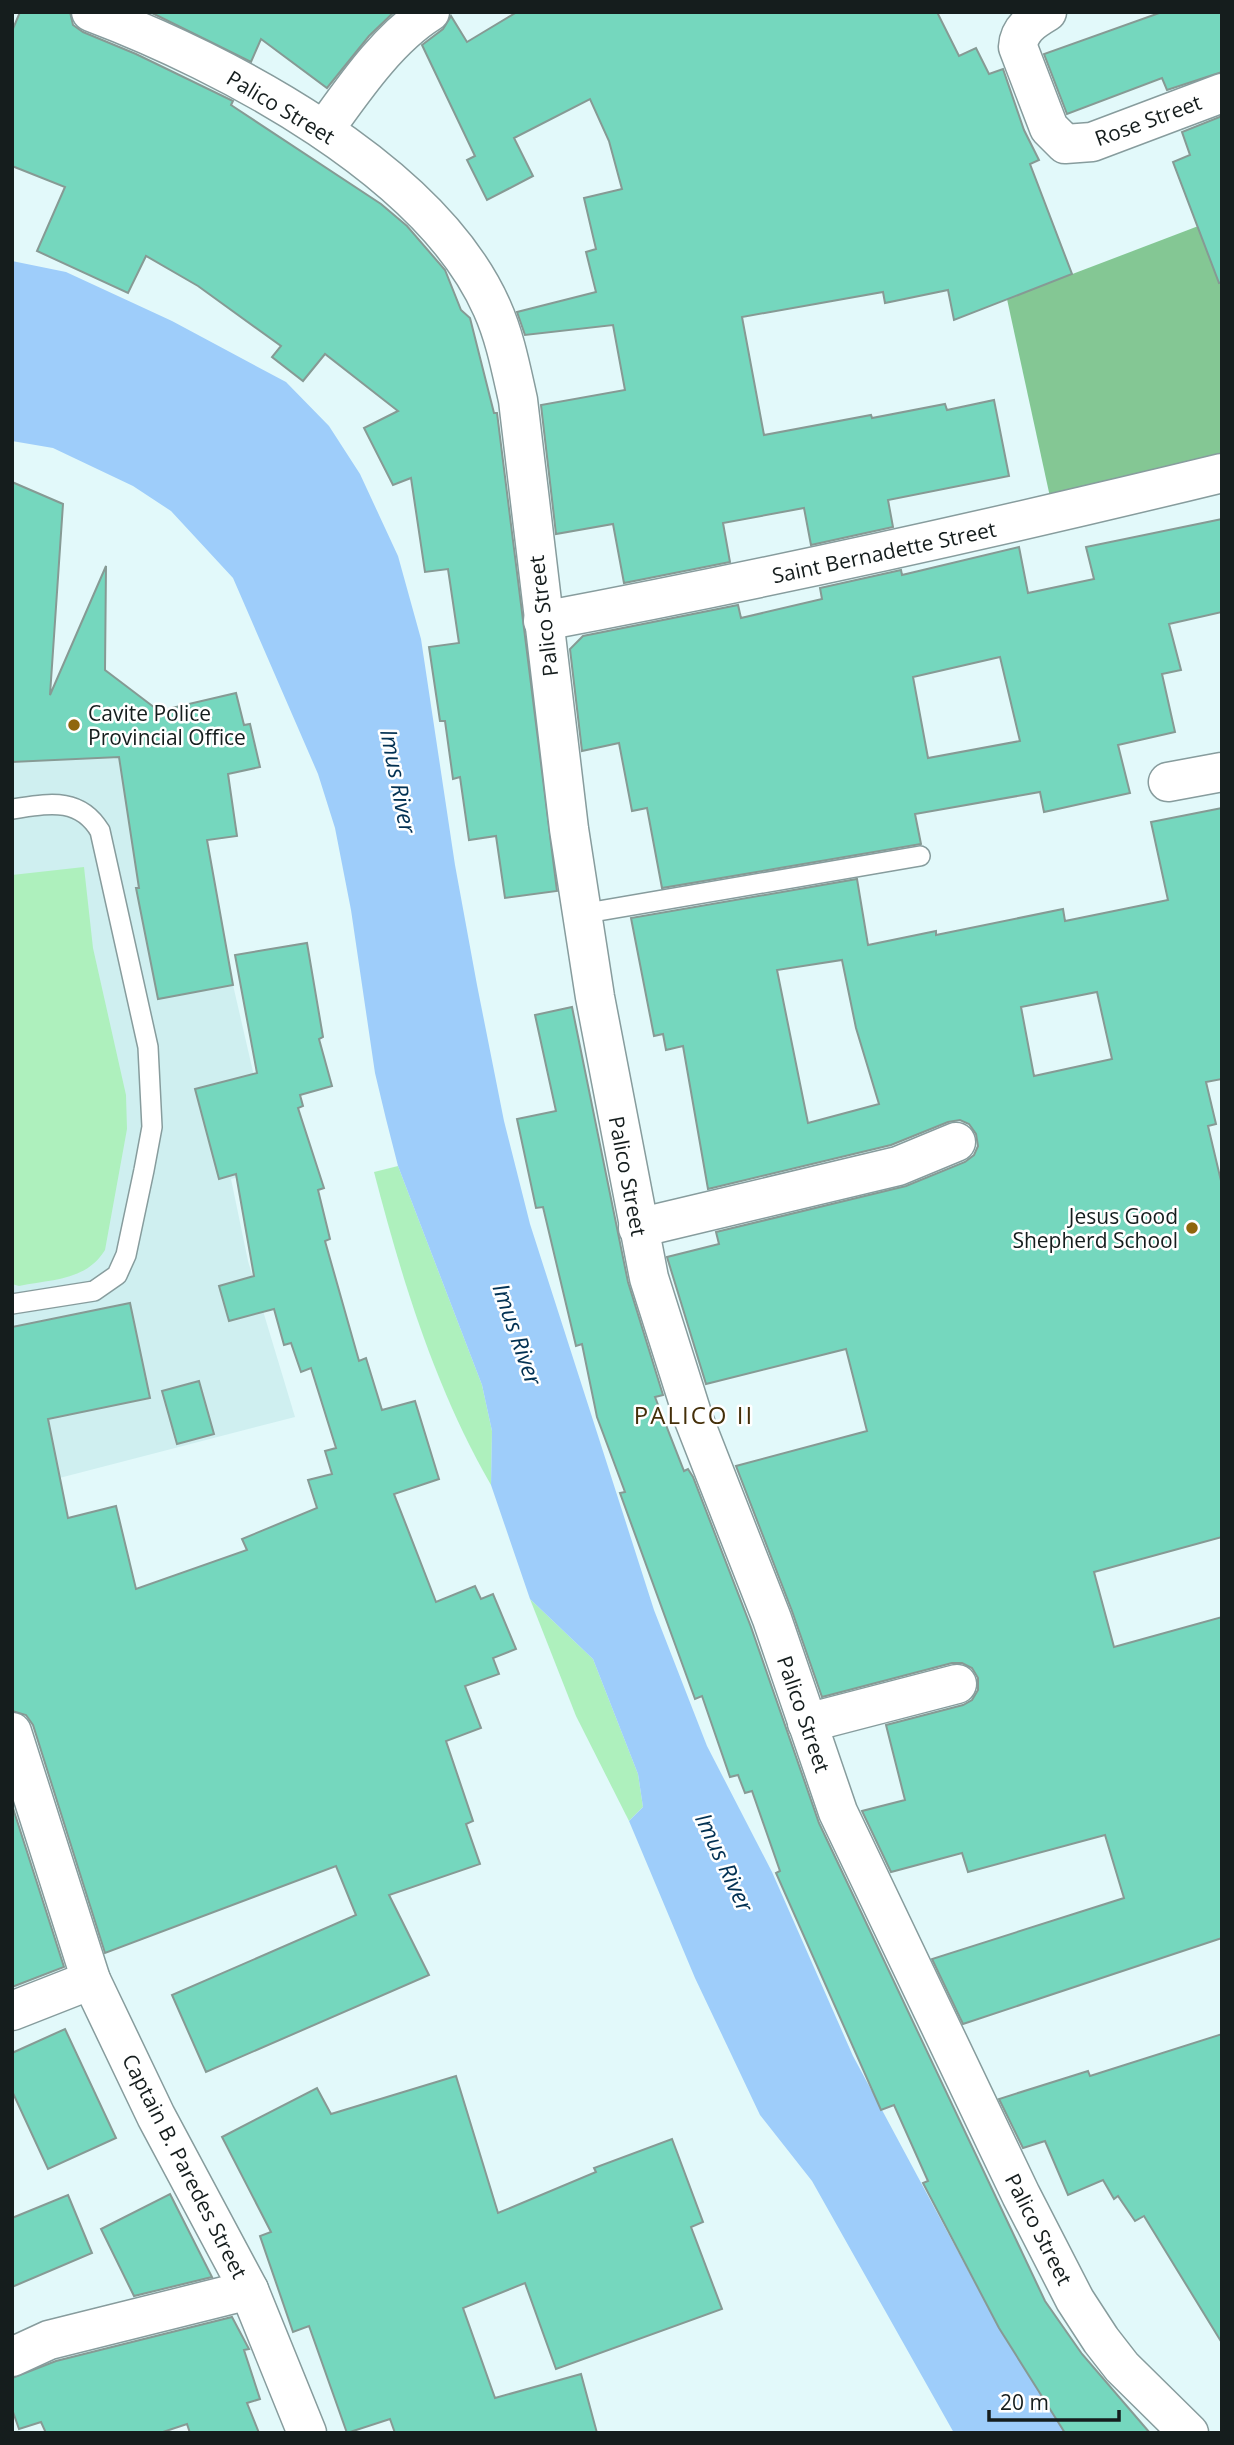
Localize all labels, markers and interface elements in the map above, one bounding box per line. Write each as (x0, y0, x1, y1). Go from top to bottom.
street label: Palico Street (222, 64, 340, 150)
street label: Rose Street (1091, 88, 1205, 152)
street label: Saint Bernadette Street (769, 515, 999, 589)
street label: Palico Street (522, 554, 564, 678)
place label: Cavite Police Provincial Office (88, 699, 246, 751)
marker: Cavite Police Provincial Office (66, 717, 82, 733)
water label: Imus River (373, 726, 425, 837)
street label: Palico Street (603, 1114, 653, 1238)
place label: Jesus Good Shepherd School (1012, 1202, 1178, 1254)
marker: Jesus Good Shepherd School (1184, 1220, 1200, 1236)
water label: Imus River (486, 1279, 551, 1390)
district label: PALICO II (634, 1398, 754, 1431)
street label: Palico Street (771, 1652, 837, 1776)
water label: Imus River (688, 1807, 762, 1917)
street label: Captain B. Paredes Street (116, 2049, 254, 2283)
street label: Palico Street (999, 2168, 1079, 2290)
scale bar (989, 2378, 1118, 2422)
text: 20 m (1000, 2388, 1049, 2416)

